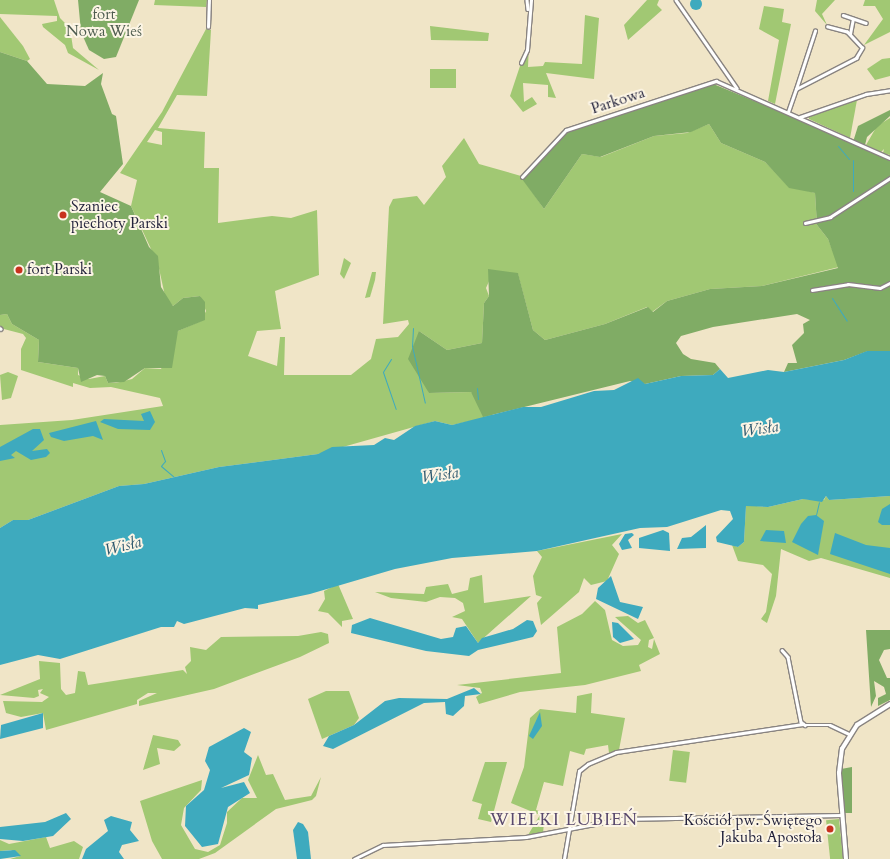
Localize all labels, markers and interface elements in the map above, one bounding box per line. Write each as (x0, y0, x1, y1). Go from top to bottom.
park label: fort Nowa Wieś (66, 5, 142, 40)
street label: Parkowa (589, 84, 647, 118)
place label: Szaniec piechoty Parski (71, 197, 168, 232)
marker: Szaniec piechoty Parski (58, 210, 68, 220)
place label: fort Parski (27, 261, 92, 279)
marker: fort Parski (14, 265, 24, 275)
water label: Wisła (740, 417, 780, 441)
water label: Wisła (420, 463, 460, 487)
water label: Wisła (103, 532, 143, 560)
district label: WIELKI LUBIEŃ (490, 810, 638, 830)
place label: Kościół pw. Świętego Jakuba Apostoła (684, 811, 822, 846)
marker: Kościół pw. Świętego Jakuba Apostoła (825, 824, 835, 834)

